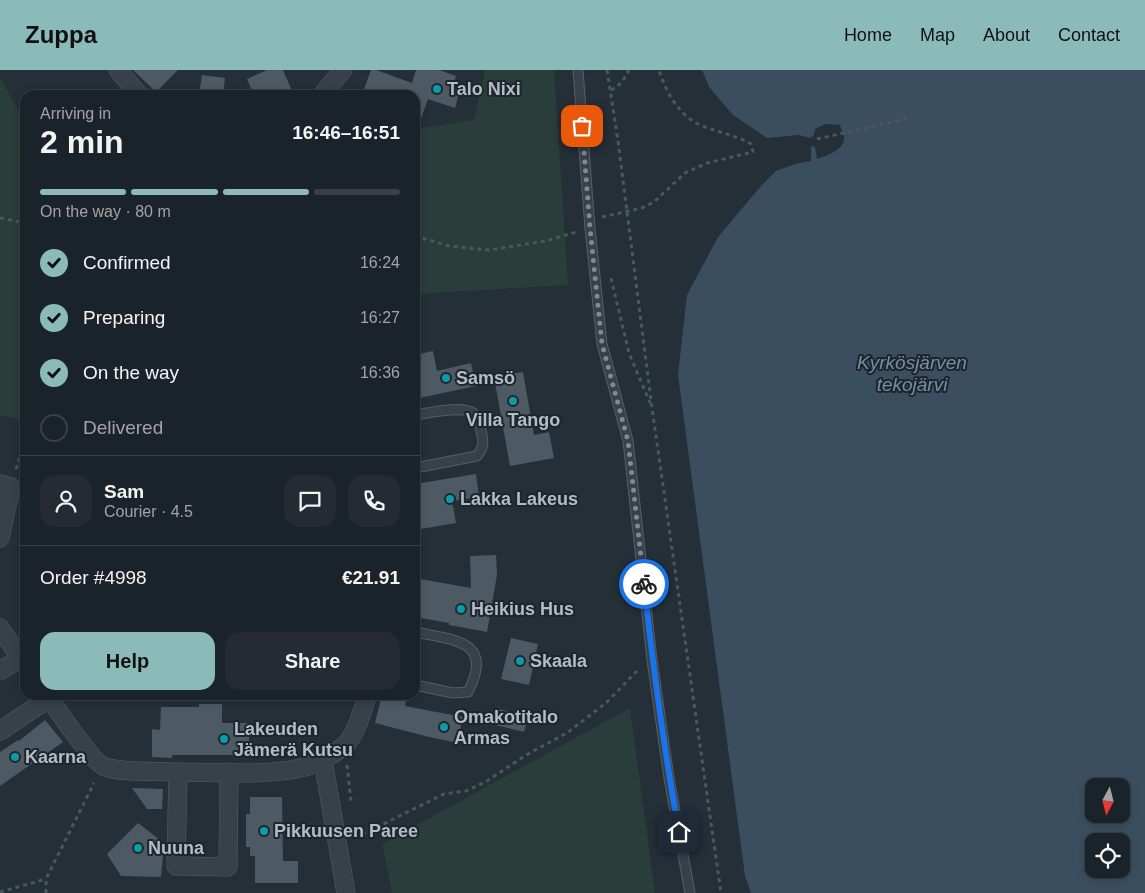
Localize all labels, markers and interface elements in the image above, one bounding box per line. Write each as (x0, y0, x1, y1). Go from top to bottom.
text: Zuppa (25, 21, 97, 48)
text: Home (844, 25, 892, 45)
text: Map (920, 25, 955, 45)
text: About (983, 25, 1030, 45)
text: Contact (1058, 25, 1120, 45)
place label: Talo Nixi (447, 79, 521, 99)
marker: Talo Nixi (431, 83, 443, 95)
text: Arriving in (40, 105, 111, 122)
pin (561, 105, 603, 147)
icon: bag (568, 112, 596, 140)
text: 16:46–16:51 (292, 122, 400, 143)
text: 2 min (40, 124, 124, 160)
text: On the way · 80 m (40, 203, 171, 220)
icon: check (40, 249, 68, 277)
text: Confirmed (83, 252, 171, 273)
text: 16:24 (360, 254, 400, 271)
icon: check (40, 304, 68, 332)
text: Preparing (83, 307, 165, 328)
text: 16:27 (360, 309, 400, 326)
water label: Kyrkösjärven tekojärvi (857, 352, 967, 395)
icon: check (40, 359, 68, 387)
text: On the way (83, 362, 179, 383)
text: 16:36 (360, 364, 400, 381)
place label: Samsö (456, 368, 515, 388)
marker: Samsö (440, 372, 452, 384)
marker: Villa Tango (507, 395, 519, 407)
place label: Villa Tango (466, 410, 560, 430)
text: Delivered (83, 417, 163, 438)
button: person (40, 475, 92, 527)
button: chat (284, 475, 336, 527)
button: phone (348, 475, 400, 527)
text: Sam (104, 481, 144, 502)
place label: Lakka Lakeus (460, 489, 578, 509)
marker: Lakka Lakeus (444, 493, 456, 505)
text: Courier · 4.5 (104, 503, 193, 520)
courier (619, 559, 669, 609)
text: Order #4998 (40, 567, 147, 588)
text: €21.91 (342, 567, 400, 588)
icon: bike (630, 570, 658, 598)
place label: Heikius Hus (471, 599, 574, 619)
marker: Heikius Hus (455, 603, 467, 615)
button: Help (40, 632, 215, 690)
button: Share (225, 632, 400, 690)
place label: Skaala (530, 651, 588, 671)
marker: Skaala (514, 655, 526, 667)
place label: Omakotitalo Armas (454, 707, 558, 748)
place label: Lakeuden Jämerä Kutsu (234, 719, 353, 760)
marker: Omakotitalo Armas (438, 721, 450, 733)
marker: Lakeuden Jämerä Kutsu (218, 733, 230, 745)
place label: Kaarna (25, 747, 87, 767)
marker: Kaarna (9, 751, 21, 763)
north arrow (1085, 778, 1130, 822)
map controls (1085, 778, 1130, 878)
pin (658, 811, 700, 853)
icon: home (665, 818, 693, 846)
place label: Pikkuusen Paree (274, 821, 418, 841)
marker: Pikkuusen Paree (258, 825, 270, 837)
button: locate (1085, 833, 1130, 878)
place label: Nuuna (148, 838, 205, 858)
marker: Nuuna (132, 842, 144, 854)

